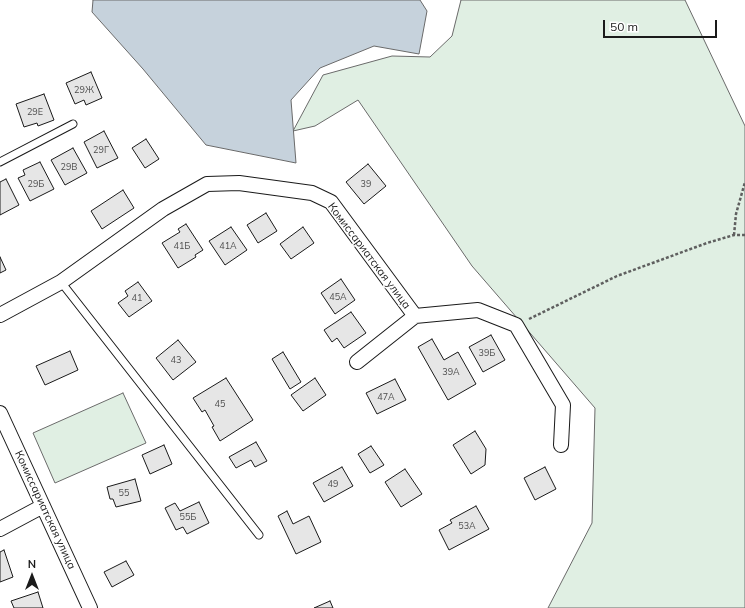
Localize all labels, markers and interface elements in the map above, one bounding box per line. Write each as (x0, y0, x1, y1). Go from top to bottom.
scale bar (605, 12, 719, 38)
text: 50 m (610, 19, 638, 34)
house number: 29Ж (74, 85, 94, 95)
house number: 29Е (27, 107, 43, 117)
house number: 29Г (93, 145, 109, 155)
house number: 29В (61, 162, 77, 172)
house number: 29Б (28, 179, 44, 189)
house number: 39 (361, 179, 371, 189)
street label: Комиссариатская улица (325, 200, 413, 312)
house number: 41Б (174, 241, 190, 251)
house number: 41А (219, 241, 237, 251)
house number: 45А (329, 292, 347, 302)
house number: 41 (132, 293, 142, 303)
house number: 39Б (479, 348, 495, 358)
house number: 43 (171, 355, 181, 365)
house number: 39А (442, 367, 460, 377)
house number: 47А (377, 392, 395, 402)
house number: 45 (215, 399, 225, 409)
street label: Комиссариатская улица (12, 449, 78, 571)
house number: 49 (328, 479, 338, 489)
house number: 55 (119, 488, 129, 498)
house number: 55Б (180, 512, 196, 522)
house number: 53А (458, 521, 476, 531)
north arrow (12, 556, 52, 596)
text: N (28, 557, 36, 571)

